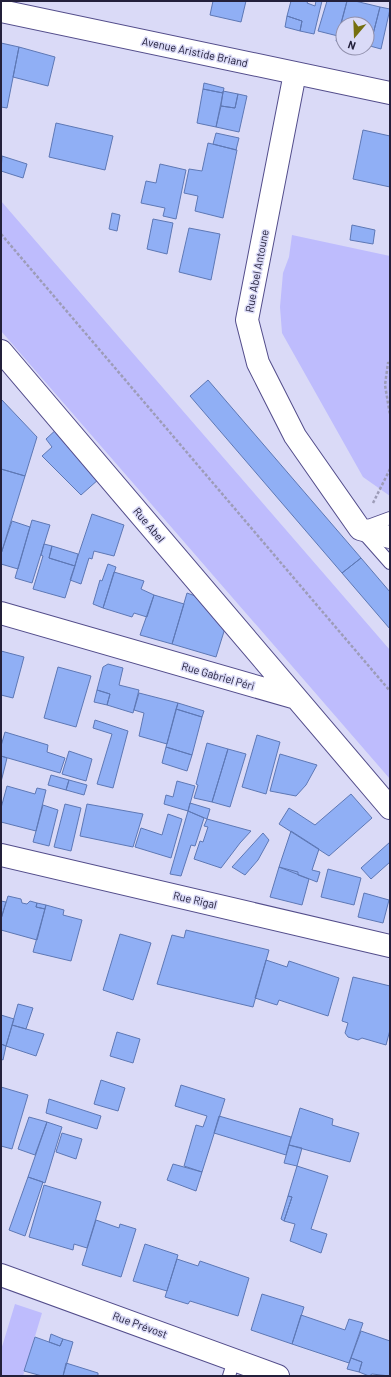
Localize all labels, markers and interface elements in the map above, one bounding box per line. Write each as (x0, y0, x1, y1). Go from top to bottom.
north arrow (335, 16, 375, 56)
street label: Avenue Aristide Briand (141, 34, 249, 69)
text: N (346, 39, 357, 53)
street label: Rue Abel Antoune (242, 228, 271, 313)
street label: Rue Abel (131, 505, 168, 545)
street label: Rue Gabriel Péri (180, 659, 256, 692)
street label: Rue Rigal (172, 888, 218, 911)
street label: Rue Prévost (111, 1309, 169, 1340)

